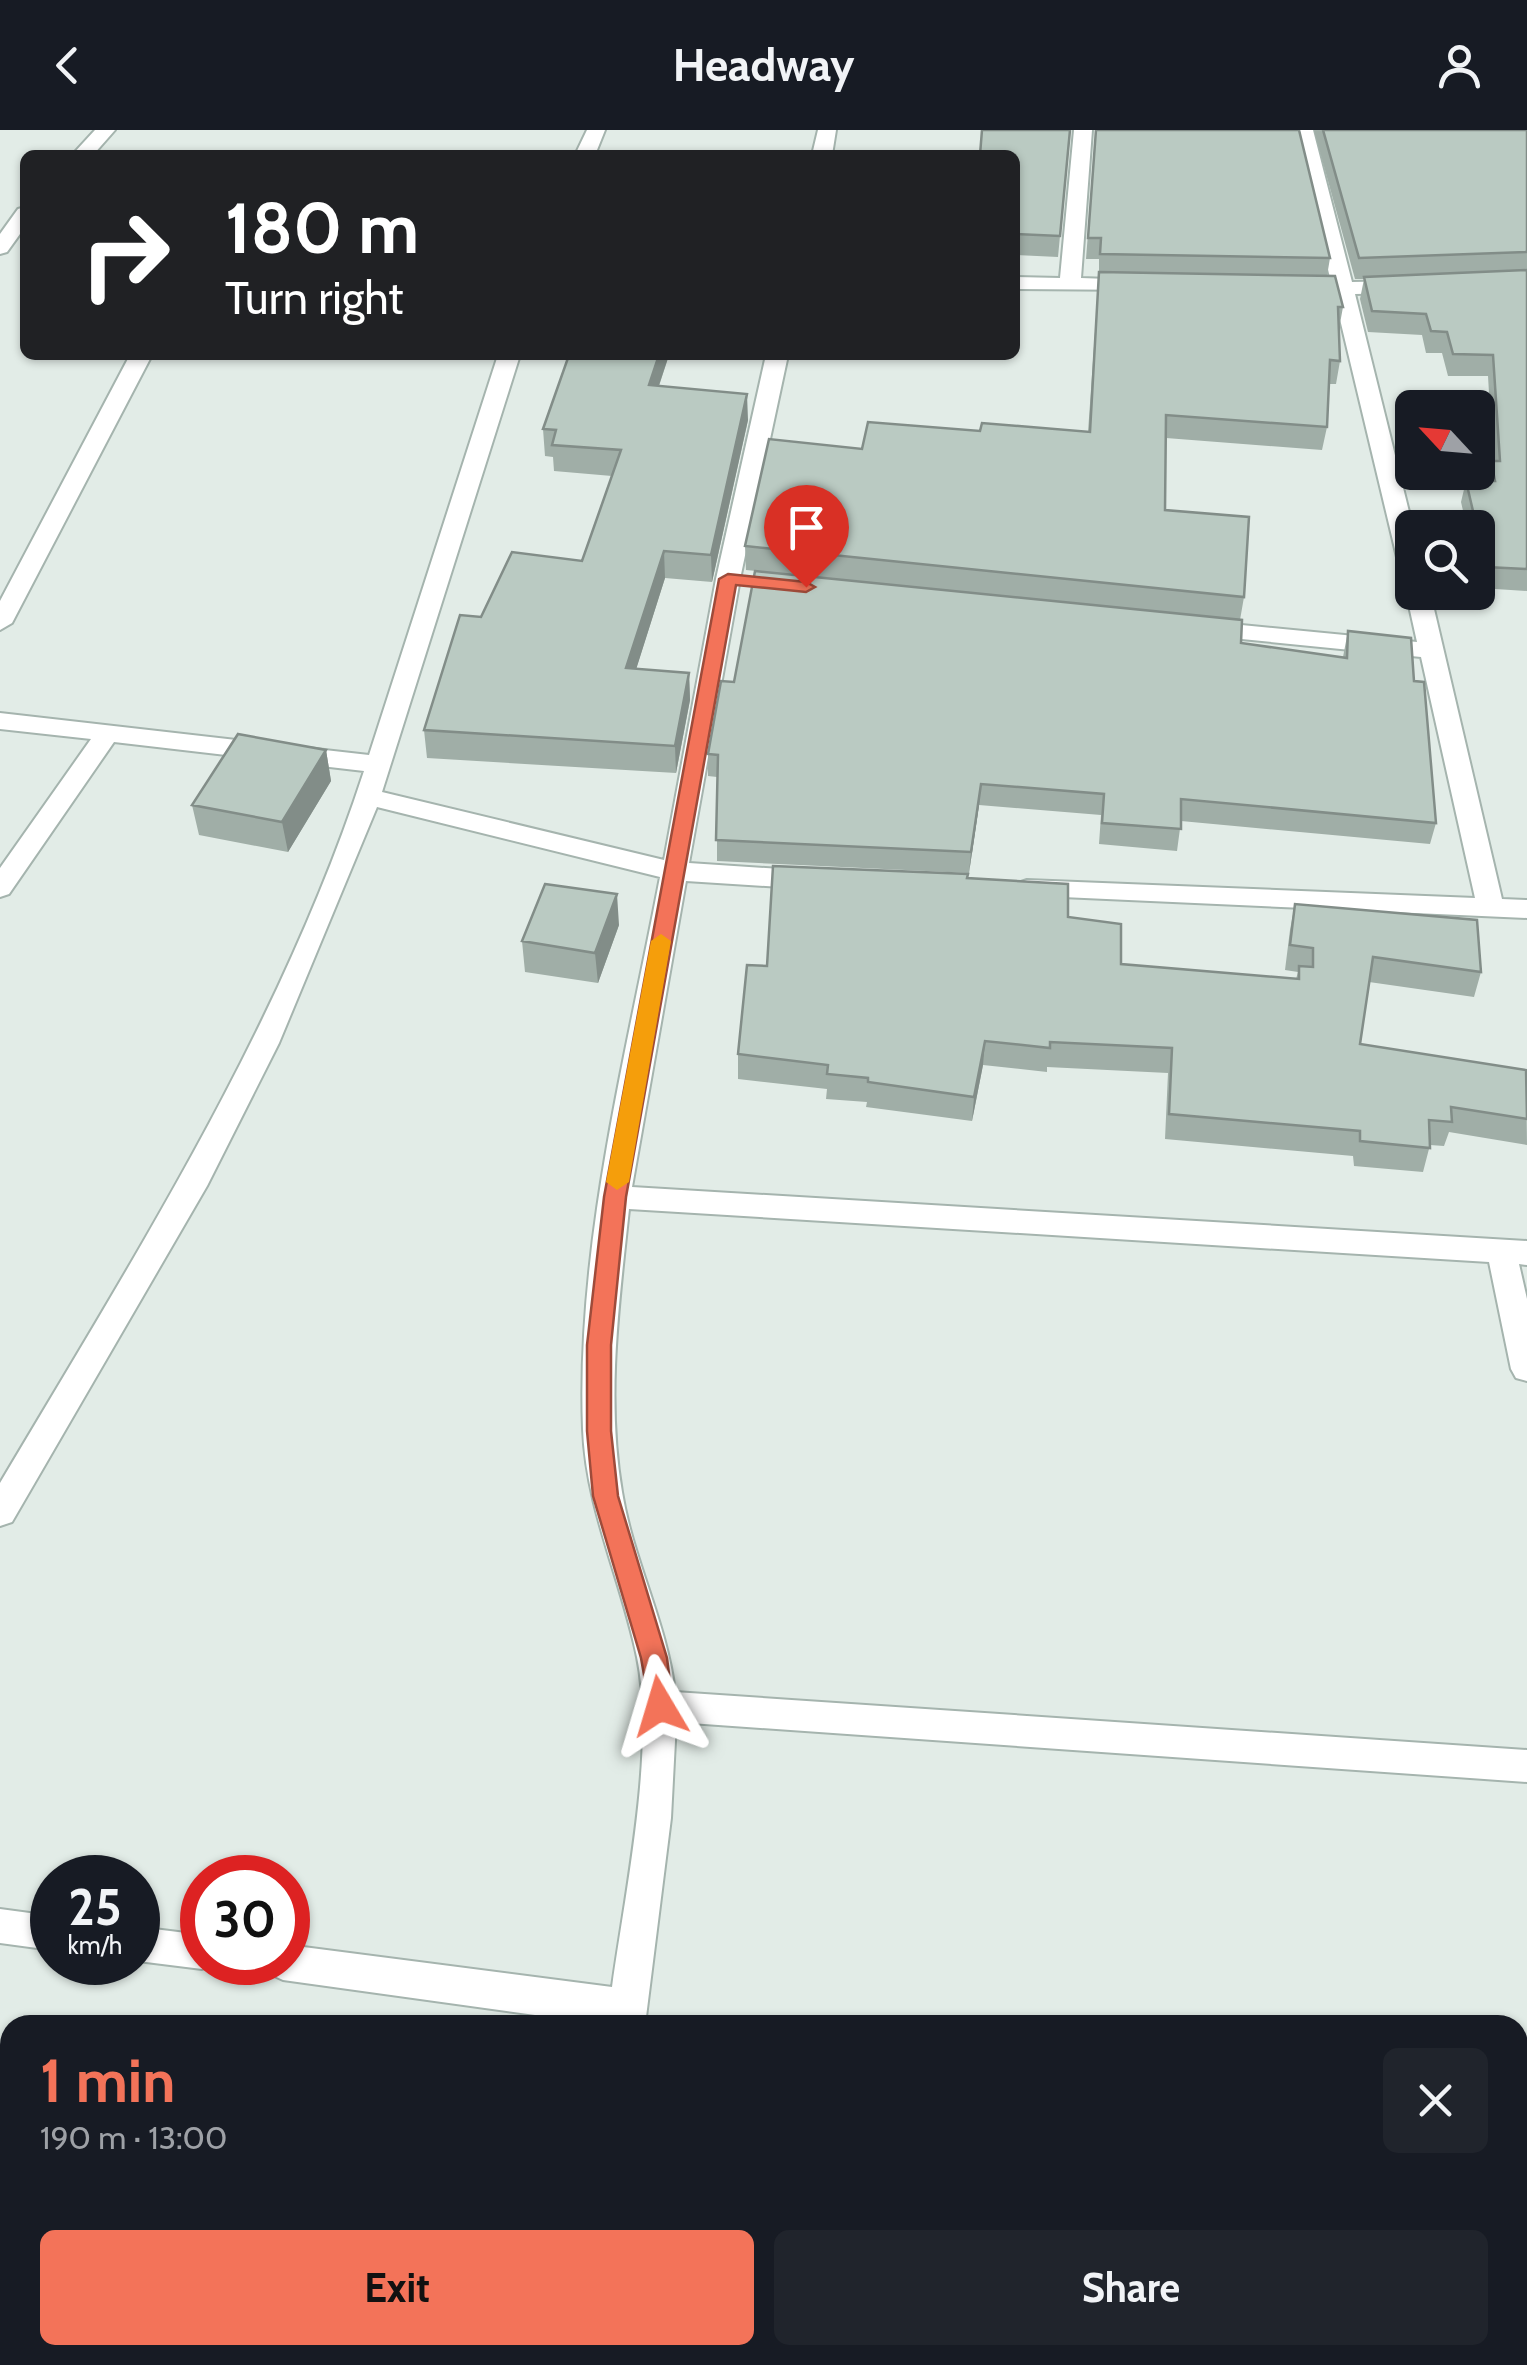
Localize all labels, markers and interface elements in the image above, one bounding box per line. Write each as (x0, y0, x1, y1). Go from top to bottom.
icon: back (40, 38, 95, 93)
text: Headway (673, 38, 854, 92)
icon: person (1432, 38, 1487, 93)
text: 180 m (225, 185, 419, 271)
icon: right (60, 190, 190, 320)
text: Turn right (225, 271, 404, 325)
north arrow (1395, 390, 1495, 490)
map controls (1395, 390, 1495, 610)
pin (764, 485, 849, 588)
icon: arrive (779, 500, 834, 555)
button: search (1395, 510, 1495, 610)
position arrow (608, 1654, 712, 1758)
speed limit sign: 30 (180, 1855, 310, 1985)
text: 25 (68, 1877, 122, 1938)
text: km/h (68, 1930, 122, 1960)
text: 1 min (40, 2044, 175, 2117)
button: close (1383, 2048, 1488, 2153)
text: 190 m · 13:00 (40, 2118, 227, 2157)
button: Exit (40, 2230, 754, 2345)
button: Share (774, 2230, 1488, 2345)

